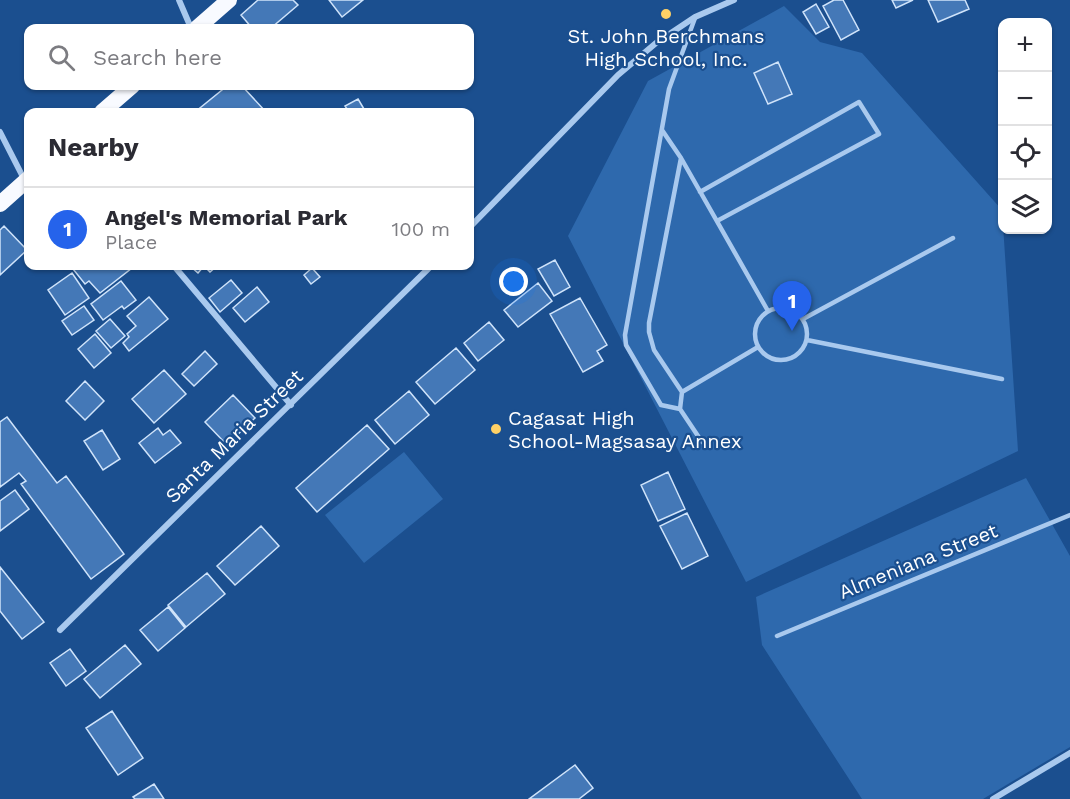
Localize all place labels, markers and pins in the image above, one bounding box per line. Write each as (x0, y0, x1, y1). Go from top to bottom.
marker: St. John Berchmans High School, Inc. (659, 7, 673, 21)
place label: St. John Berchmans High School, Inc. (568, 24, 764, 71)
pin: 1 (772, 282, 812, 331)
place label: Cagasat High School-Magsasay Annex (508, 406, 742, 453)
marker: Cagasat High School-Magsasay Annex (489, 422, 503, 436)

